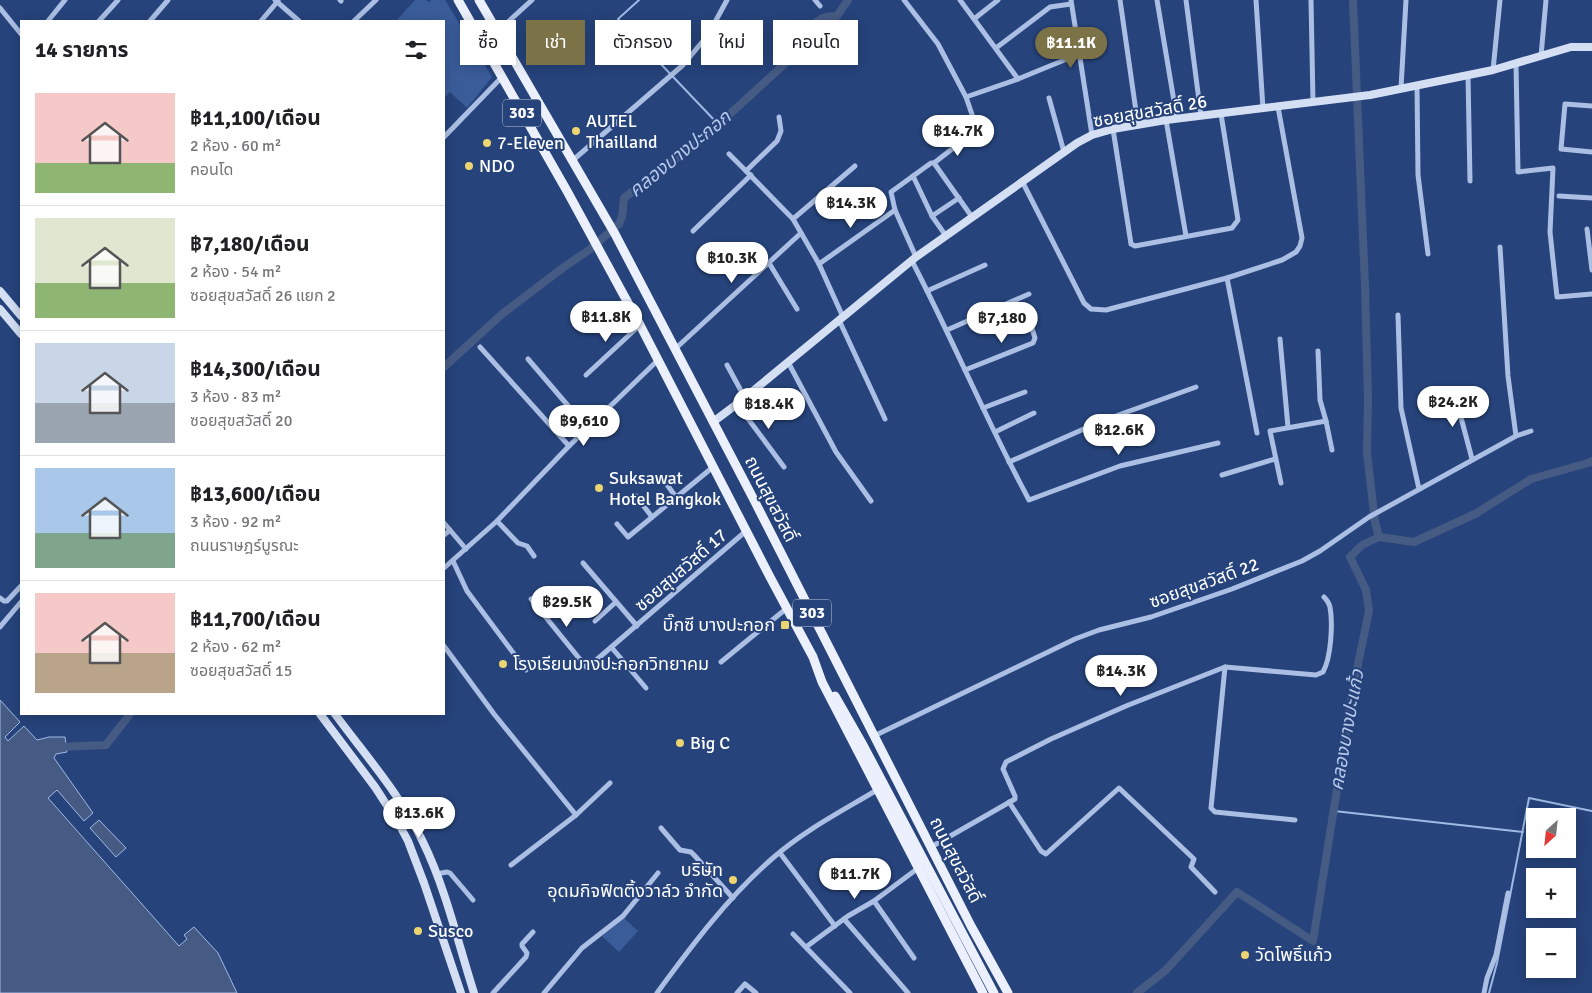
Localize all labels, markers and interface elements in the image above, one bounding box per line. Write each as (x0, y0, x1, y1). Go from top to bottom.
chip: ซื้อ (460, 20, 516, 65)
chip: เช่า (526, 20, 585, 65)
chip: ตัวกรอง (595, 20, 691, 65)
chip: ใหม่ (701, 20, 763, 65)
chip: คอนโด (773, 20, 858, 65)
pin: ฿11.1K (1030, 27, 1112, 69)
text: ฿11.1K (1046, 33, 1096, 53)
icon: filters (402, 36, 430, 64)
text: 14 รายการ (35, 37, 129, 63)
street label: ซอยสุขสวัสดิ์ 26 (1091, 90, 1209, 132)
road number: 303 (503, 100, 541, 126)
text: ฿11,100/เดือน (190, 105, 321, 131)
water label: คลองบางปะกอก (624, 105, 736, 203)
place label: AUTEL Thailland (586, 110, 658, 153)
icon: home (75, 113, 135, 173)
pin: ฿14.7K (917, 114, 999, 157)
text: ฿14.7K (933, 121, 983, 141)
marker: AUTEL Thailland (570, 125, 582, 137)
place label: 7-Eleven (497, 132, 564, 154)
text: 2 ห้อง · 60 m² (190, 136, 282, 156)
marker: 7-Eleven (481, 137, 493, 149)
place label: NDO (479, 155, 515, 177)
text: คอนโด (190, 160, 233, 180)
marker: NDO (463, 160, 475, 172)
pin: ฿14.3K (810, 186, 892, 229)
text: ฿14.3K (826, 193, 876, 213)
text: ฿7,180/เดือน (190, 231, 310, 257)
icon: home (75, 238, 135, 298)
pin: ฿10.3K (691, 242, 773, 284)
text: ฿10.3K (707, 248, 757, 268)
text: 2 ห้อง · 54 m² (190, 262, 282, 282)
text: ซอยสุขสวัสดิ์ 26 แยก 2 (190, 286, 336, 306)
pin: ฿11.8K (565, 300, 647, 343)
pin: ฿7,180 (961, 302, 1043, 344)
text: ฿11.8K (581, 307, 631, 327)
text: ฿7,180 (978, 308, 1026, 328)
text: ฿14,300/เดือน (190, 356, 321, 382)
icon: home (75, 363, 135, 423)
pin: ฿24.2K (1412, 386, 1494, 428)
text: 3 ห้อง · 83 m² (190, 387, 282, 407)
pin: ฿18.4K (728, 388, 810, 430)
text: ฿24.2K (1428, 392, 1478, 412)
text: ฿18.4K (744, 394, 794, 414)
pin: ฿9,610 (543, 404, 625, 447)
text: ซอยสุขสวัสดิ์ 20 (190, 411, 292, 431)
text: ฿9,610 (560, 411, 608, 431)
pin: ฿12.6K (1078, 414, 1160, 456)
text: ฿12.6K (1094, 420, 1144, 440)
street label: ถนนสุขสวัสดิ์ (740, 452, 802, 546)
place label: Suksawat Hotel Bangkok (609, 467, 721, 510)
text: ฿13,600/เดือน (190, 481, 321, 507)
marker: Suksawat Hotel Bangkok (593, 482, 605, 494)
icon: home (75, 488, 135, 548)
text: 3 ห้อง · 92 m² (190, 512, 282, 532)
street label: ซอยสุขสวัสดิ์ 17 (630, 524, 732, 616)
text: ถนนราษฎร์บูรณะ (190, 536, 299, 556)
street label: ซอยสุขสวัสดิ์ 22 (1146, 553, 1262, 613)
pin: ฿29.5K (526, 586, 608, 628)
text: ฿29.5K (542, 592, 592, 612)
road number: 303 (793, 600, 831, 626)
text: ฿11,700/เดือน (190, 606, 321, 632)
icon: home (75, 613, 135, 673)
place label: บิ๊กซี บางปะกอก (663, 613, 775, 636)
marker: บิ๊กซี บางปะกอก (779, 619, 791, 631)
text: 2 ห้อง · 62 m² (190, 637, 282, 657)
place label: โรงเรียนบางปะกอกวิทยาคม (513, 653, 709, 675)
pin: ฿14.3K (1080, 654, 1162, 697)
marker: โรงเรียนบางปะกอกวิทยาคม (497, 658, 509, 670)
text: ซอยสุขสวัสดิ์ 15 (190, 661, 292, 681)
text: ฿14.3K (1096, 661, 1146, 681)
water label: คลองบางปะแก้ว (1325, 667, 1370, 792)
place label: Big C (690, 732, 730, 754)
marker: Big C (674, 737, 686, 749)
pin: ฿13.6K (378, 796, 460, 839)
text: ฿13.6K (394, 803, 444, 823)
north arrow (1526, 808, 1576, 858)
map controls (1526, 808, 1576, 978)
street label: ถนนสุขสวัสดิ์ (925, 813, 987, 907)
pin: ฿11.7K (814, 858, 896, 900)
place label: บริษัท อุดมกิจฟิตติ้งวาล์ว จำกัด (547, 859, 723, 902)
text: ฿11.7K (830, 864, 880, 884)
button: + (1526, 868, 1576, 918)
marker: บริษัท อุดมกิจฟิตติ้งวาล์ว จำกัด (727, 874, 739, 886)
place label: Susco (428, 920, 473, 942)
marker: Susco (412, 925, 424, 937)
button: − (1526, 928, 1576, 978)
place label: วัดโพธิ์แก้ว (1255, 944, 1332, 966)
marker: วัดโพธิ์แก้ว (1239, 949, 1251, 961)

